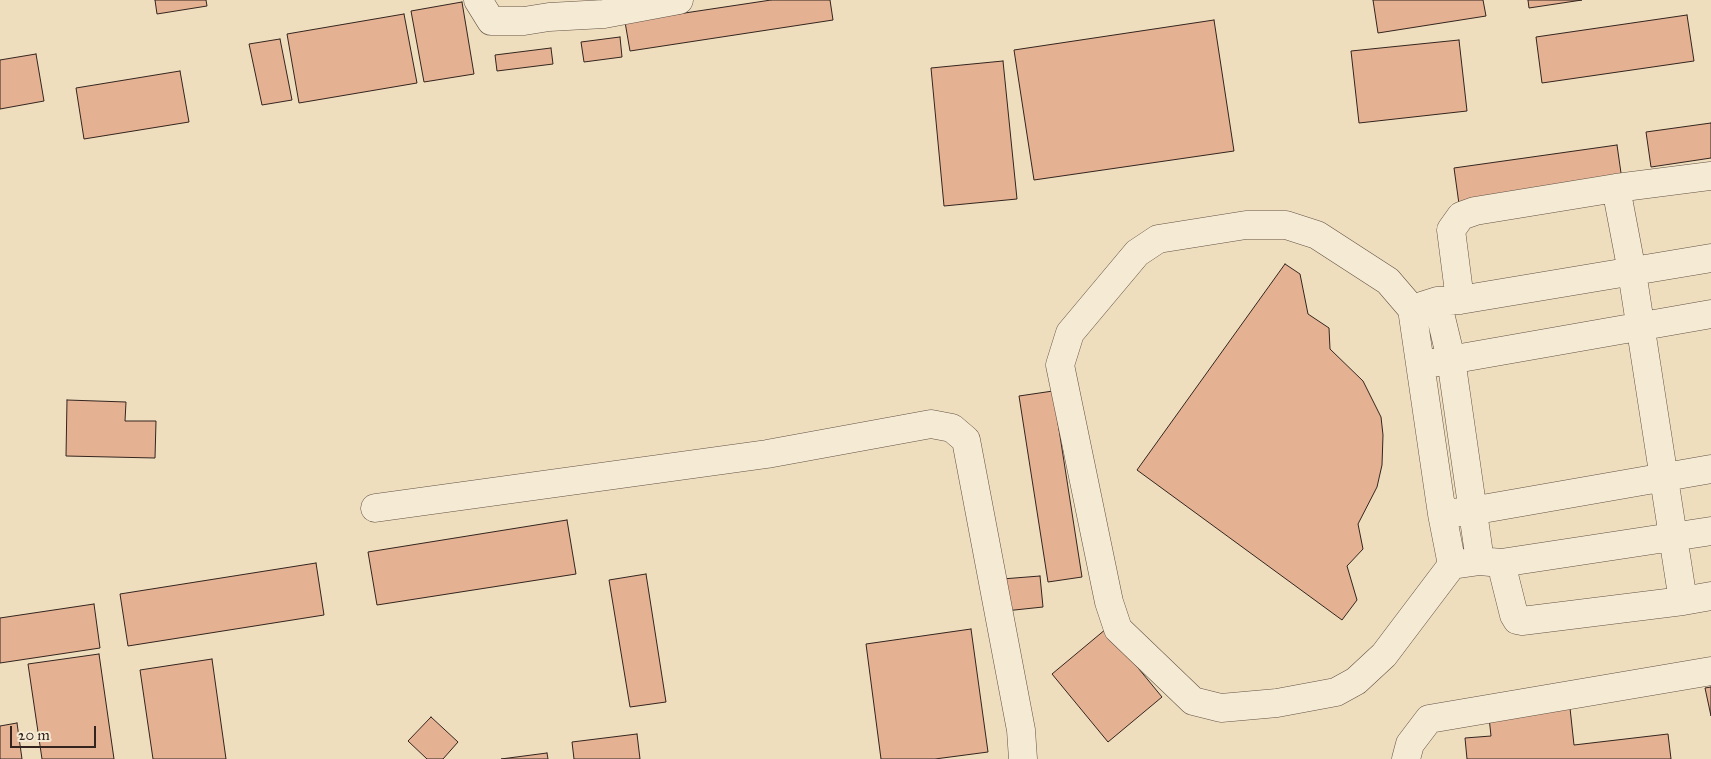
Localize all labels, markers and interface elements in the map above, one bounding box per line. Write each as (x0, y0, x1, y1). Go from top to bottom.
scale bar (12, 716, 99, 748)
text: 20 m (18, 726, 50, 744)

